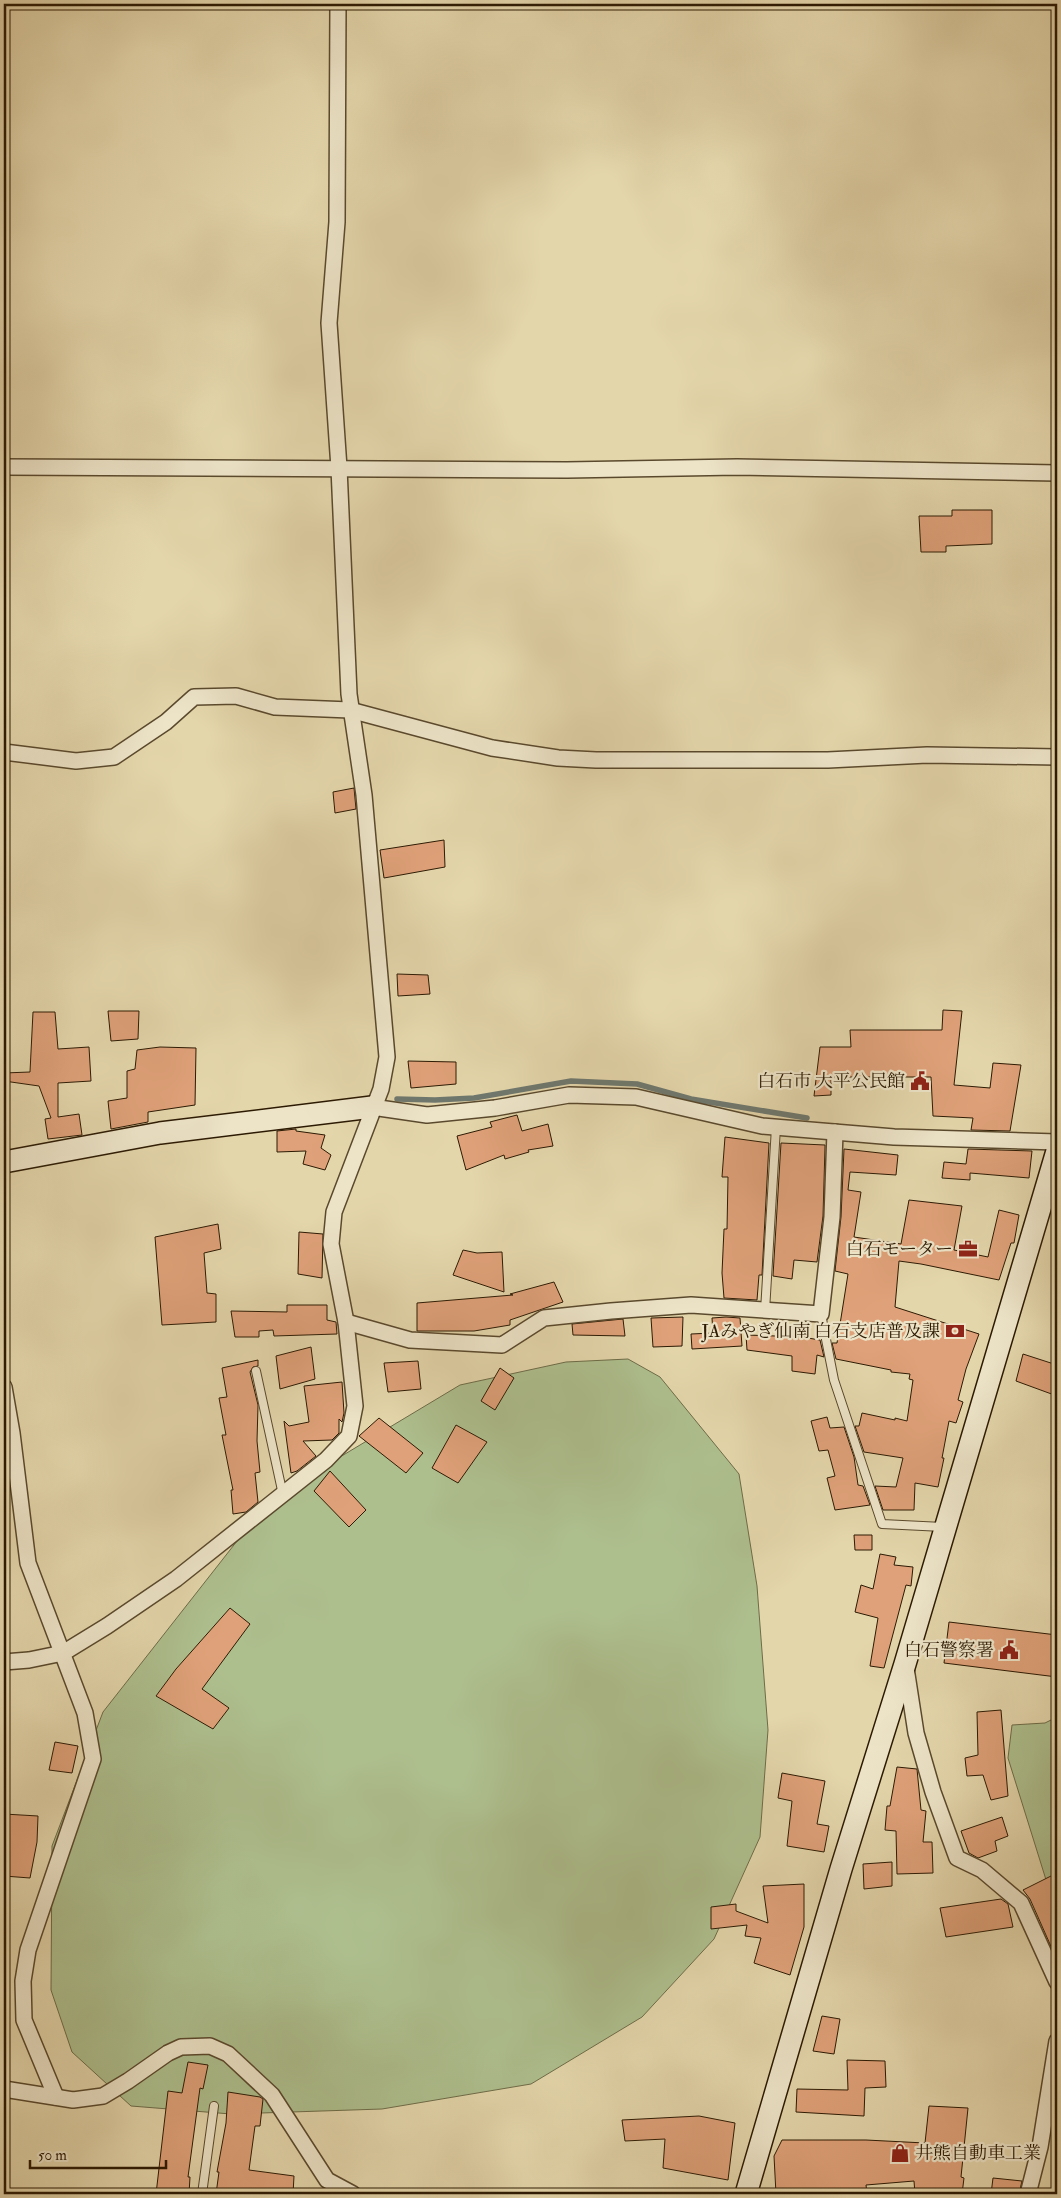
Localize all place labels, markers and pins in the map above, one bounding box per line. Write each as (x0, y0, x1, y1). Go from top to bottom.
place label: 白石市 大平公民館 (757, 1070, 905, 1093)
public building icon: 白石市 大平公民館 (909, 1070, 931, 1092)
place label: 白石モーター (846, 1238, 953, 1261)
office icon: 白石モーター (957, 1238, 979, 1260)
place label: JAみやぎ仙南 白石支店普及課 (701, 1320, 940, 1343)
bank icon: JAみやぎ仙南 白石支店普及課 (944, 1320, 966, 1342)
place label: 白石警察署 (904, 1639, 994, 1662)
public building icon: 白石警察署 (998, 1639, 1020, 1661)
shop icon: 井熊自動車工業 (889, 2142, 911, 2164)
place label: 井熊自動車工業 (915, 2142, 1041, 2165)

